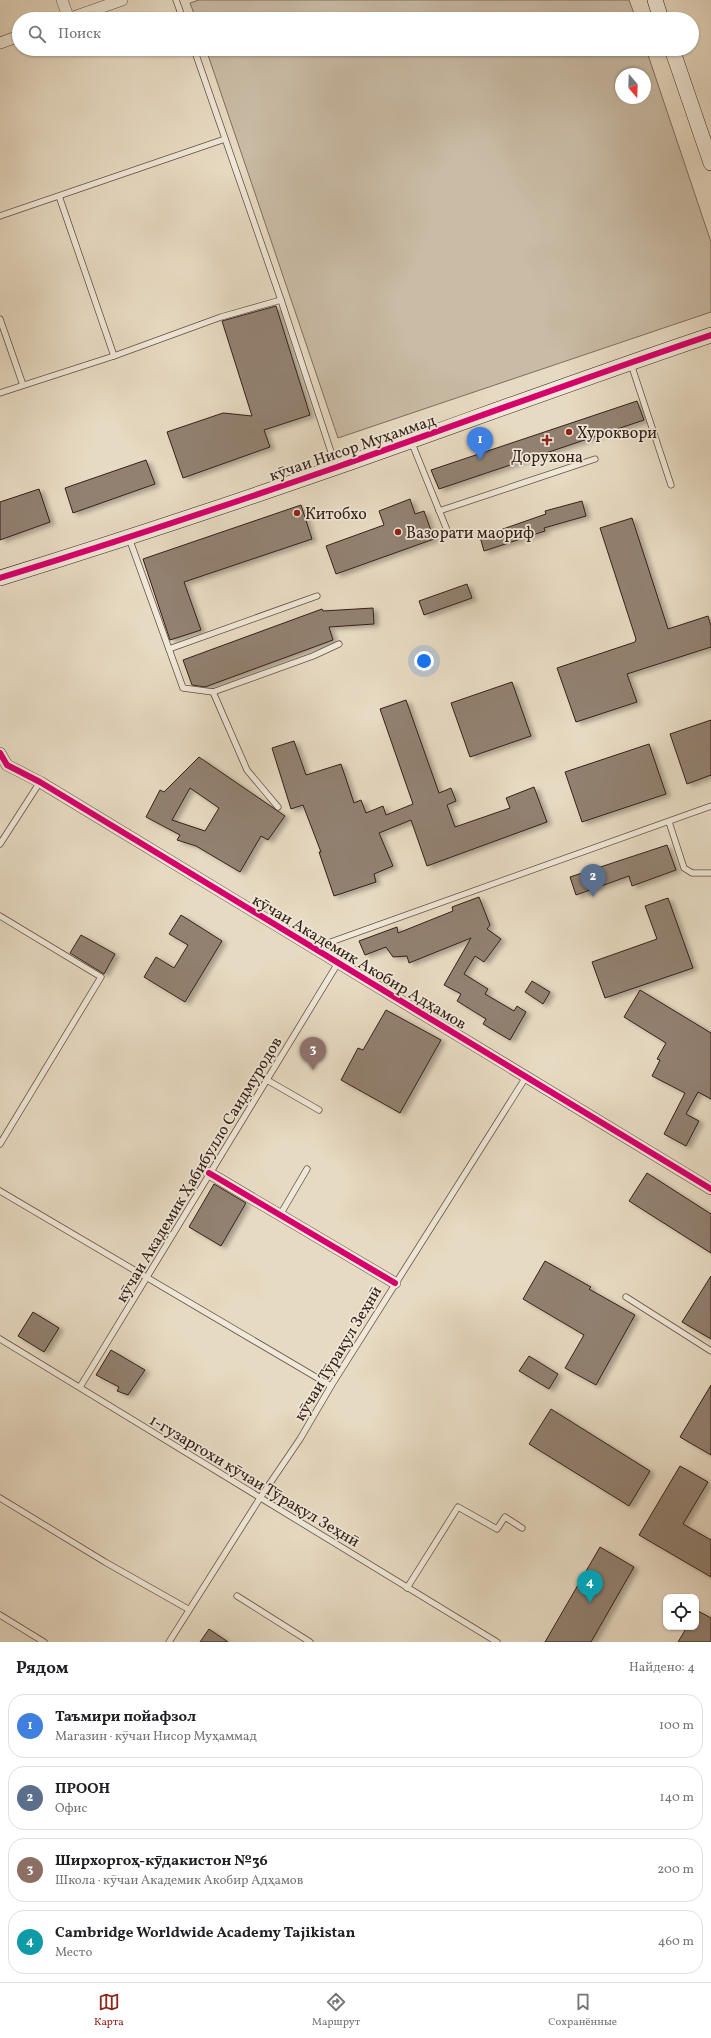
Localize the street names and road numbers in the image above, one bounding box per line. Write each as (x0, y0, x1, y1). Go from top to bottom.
street label: кӯчаи Нисор Муҳаммад (267, 410, 439, 488)
street label: кӯчаи Академик Акобир Адҳамов (248, 890, 470, 1036)
street label: кӯчаи Академик Ҳабибулло Саидмуродов (111, 1033, 288, 1307)
street label: кӯчаи Тӯрақул Зеҳнӣ (290, 1282, 388, 1426)
street label: 1-гузаргохи кӯчаи Тӯрақул Зеҳнӣ (145, 1410, 363, 1554)

